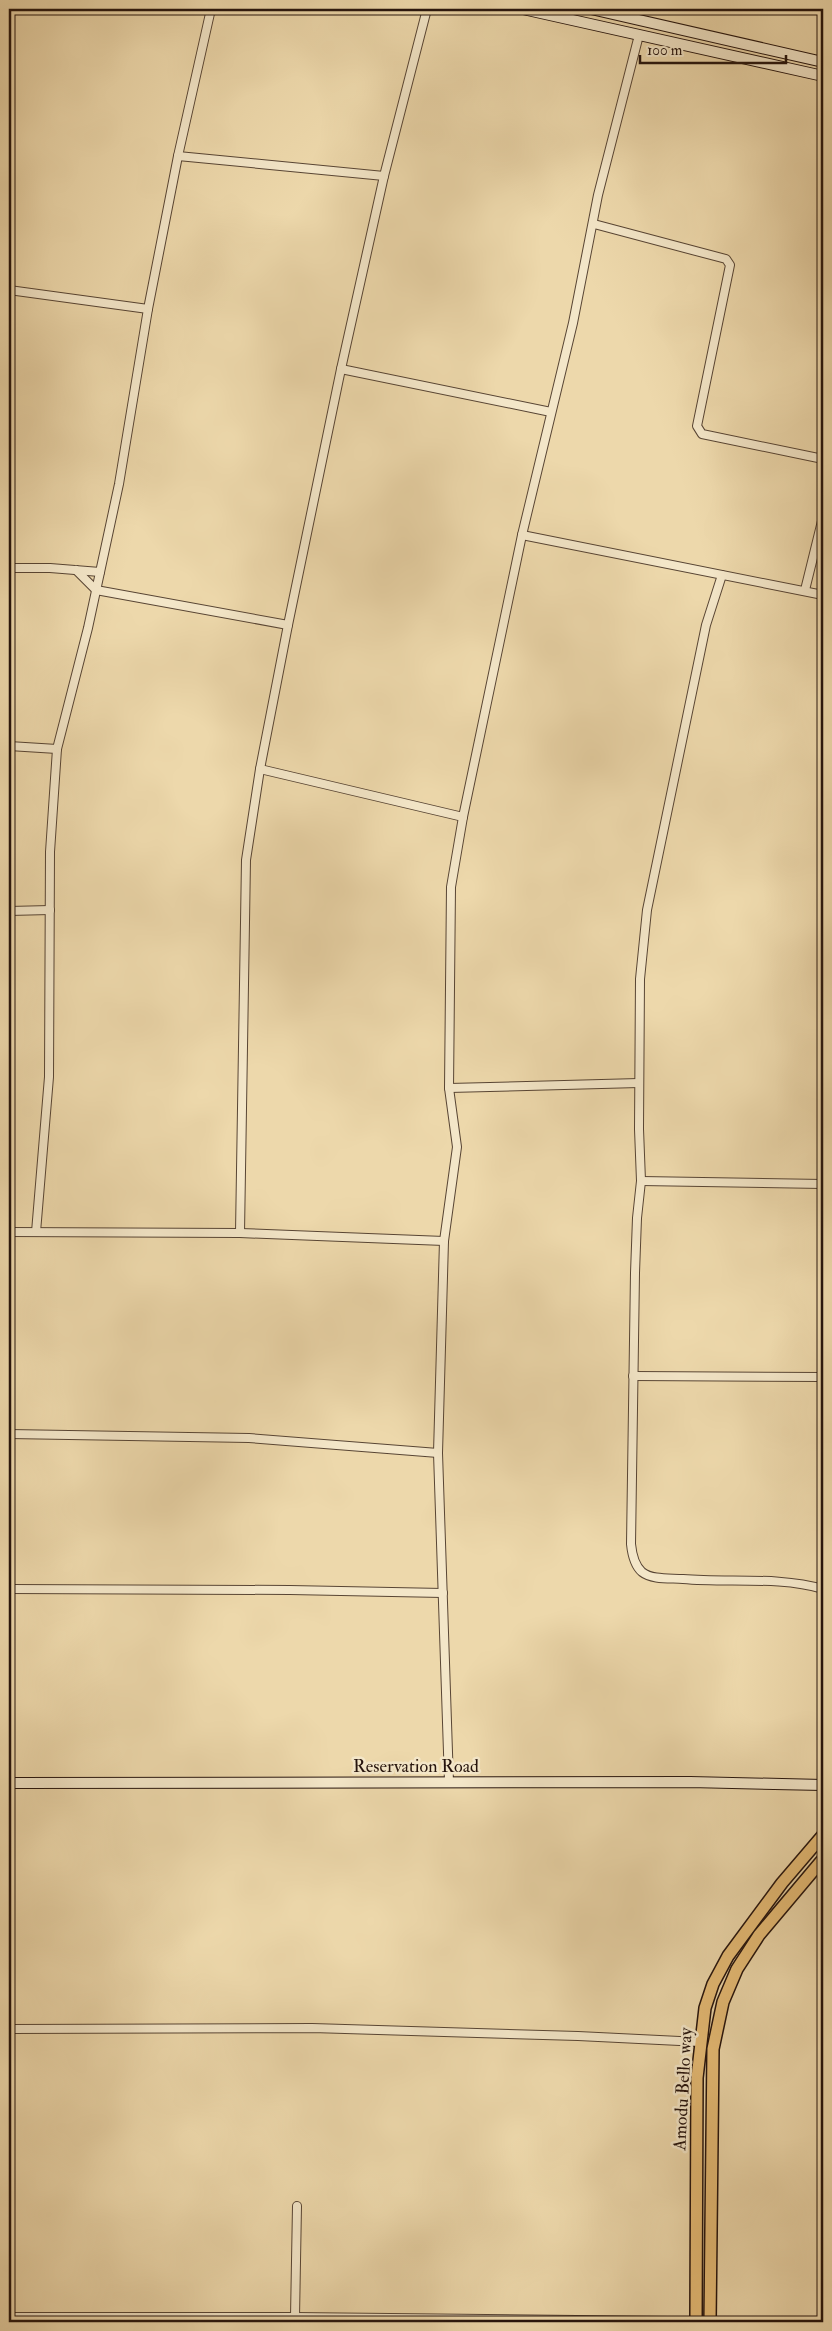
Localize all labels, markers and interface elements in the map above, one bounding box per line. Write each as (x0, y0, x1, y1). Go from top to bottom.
scale bar (640, 32, 786, 64)
text: 100 m (647, 41, 683, 60)
street label: Reservation Road (353, 1755, 479, 1778)
street label: Amodu Bello way (668, 2026, 698, 2152)

